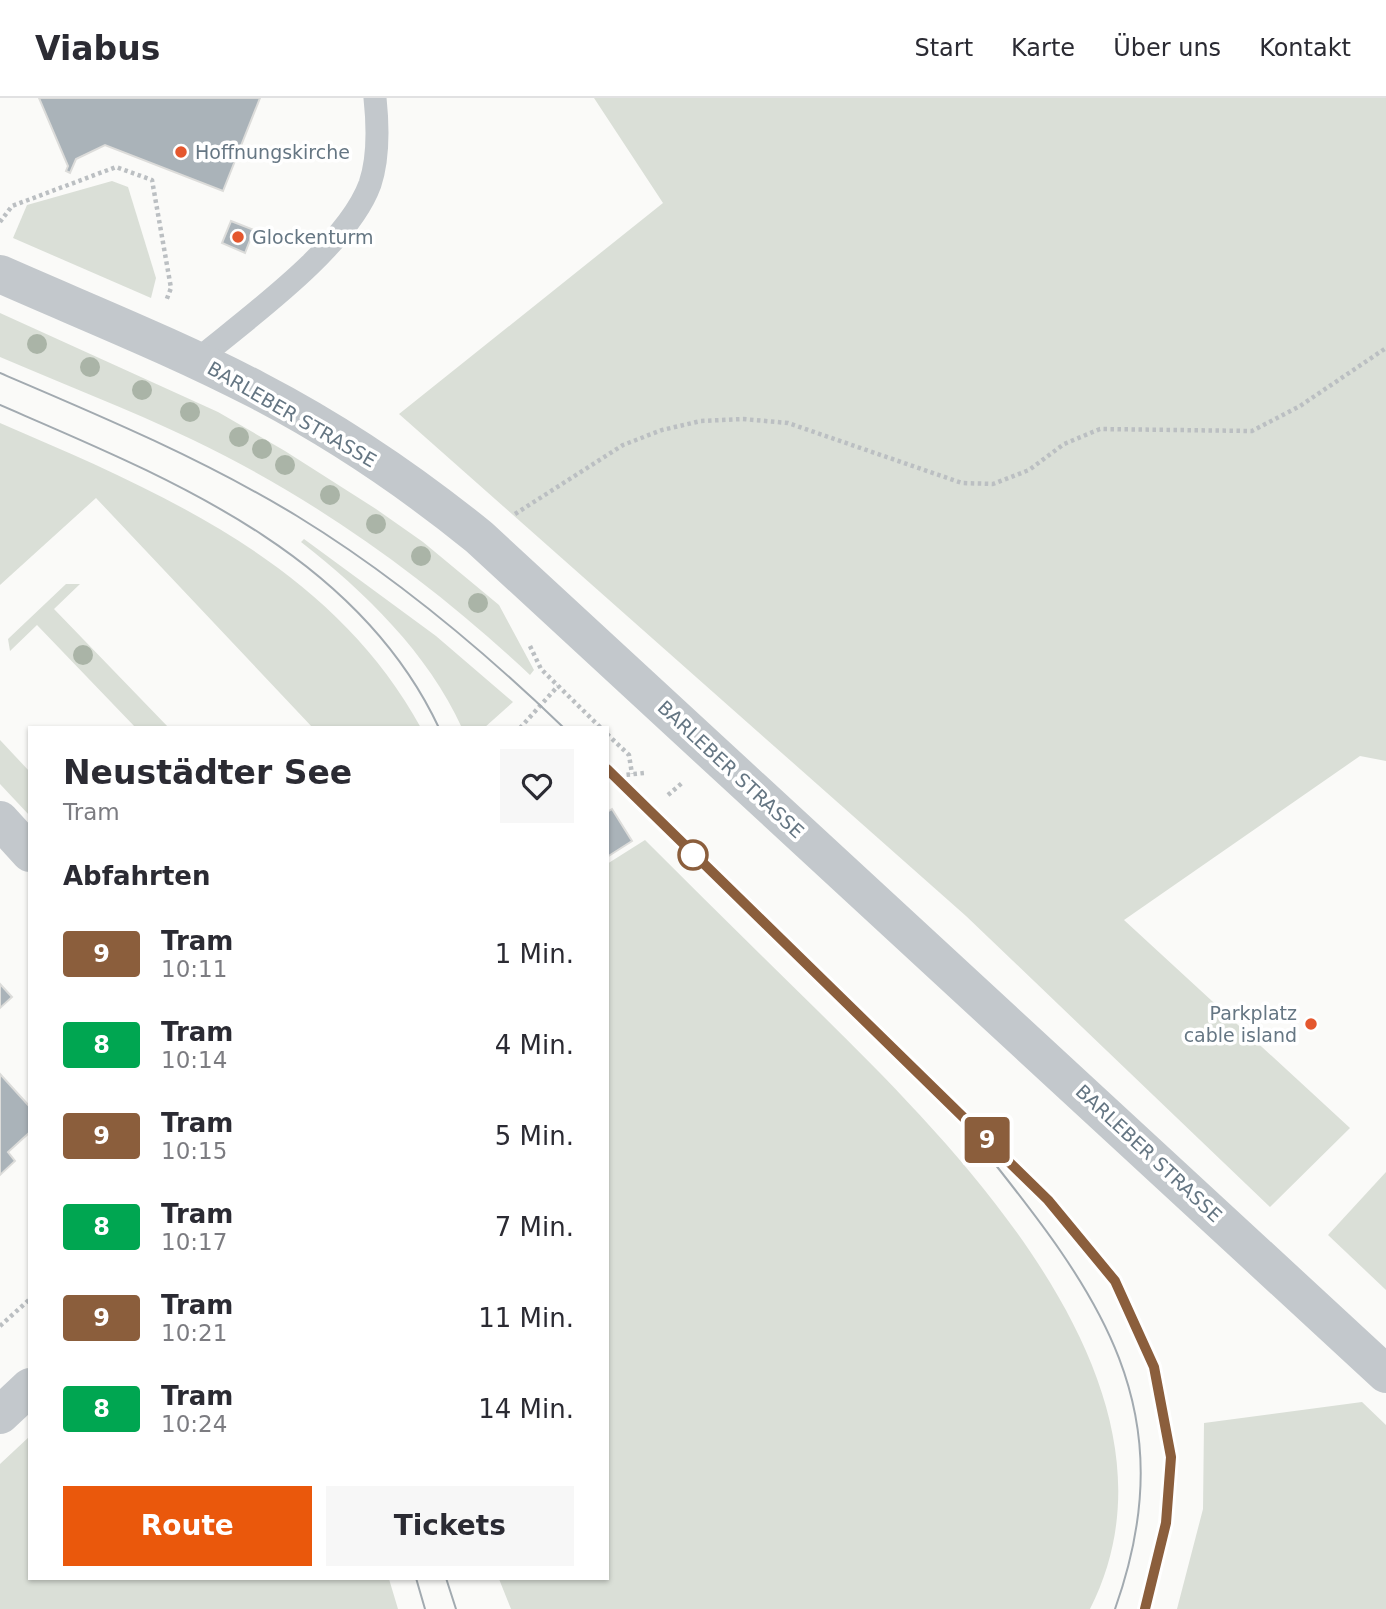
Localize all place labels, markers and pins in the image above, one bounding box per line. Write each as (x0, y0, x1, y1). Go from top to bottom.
place label: Hoffnungskirche (195, 141, 350, 163)
marker: Hoffnungskirche (173, 144, 189, 160)
place label: Glockenturm (252, 226, 374, 248)
marker: Glockenturm (230, 229, 246, 245)
unlabelled marker (678, 840, 708, 870)
place label: Parkplatz cable island (1184, 1002, 1297, 1046)
marker: Parkplatz cable island (1303, 1016, 1319, 1032)

